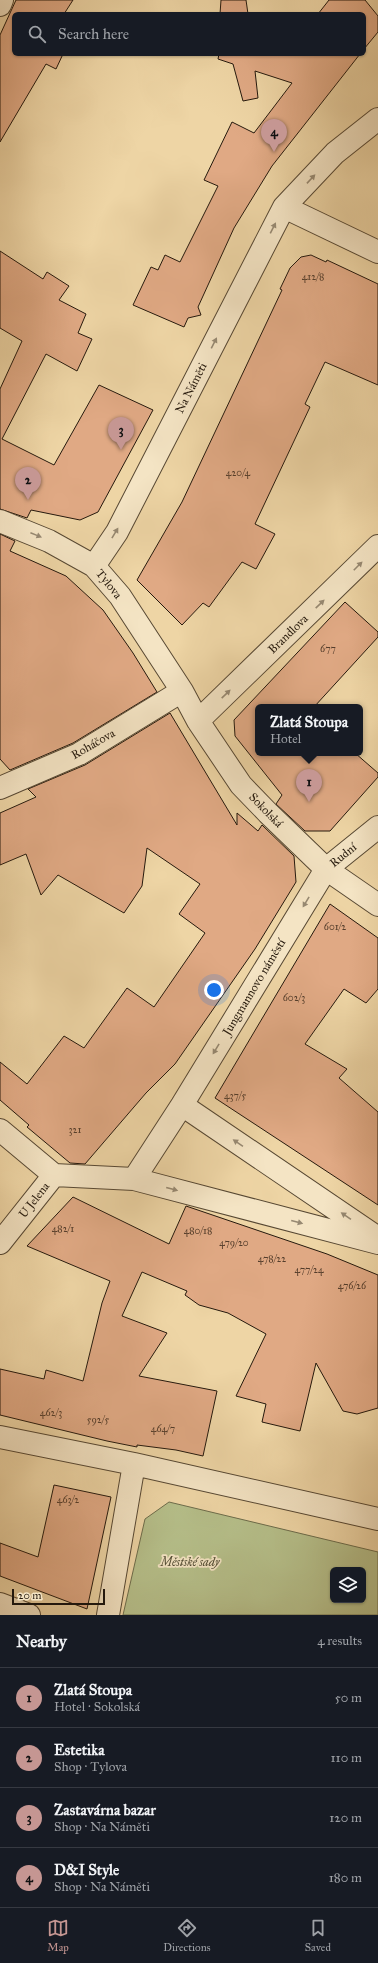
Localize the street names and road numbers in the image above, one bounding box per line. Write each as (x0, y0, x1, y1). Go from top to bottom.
street label: Na Náměti (172, 360, 210, 416)
street label: Tylova (93, 566, 126, 602)
street label: Brandlova (265, 611, 312, 656)
street label: Roháčova (69, 725, 118, 762)
street label: Sokolská (246, 790, 287, 831)
street label: Rudní (327, 840, 360, 870)
street label: Jungmannovo náměstí (219, 936, 290, 1040)
street label: U Jelena (16, 1179, 54, 1221)

